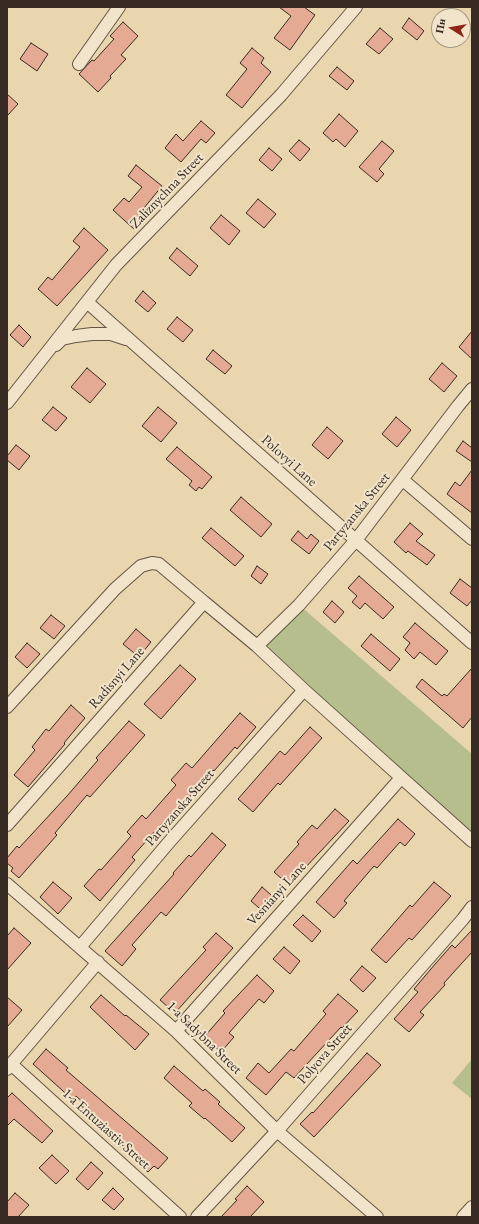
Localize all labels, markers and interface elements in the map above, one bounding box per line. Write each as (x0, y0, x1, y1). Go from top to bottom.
north arrow (431, 8, 471, 48)
text: Пн (432, 17, 449, 35)
street label: Zaliznychna Street (127, 150, 207, 232)
street label: Polovyi Lane (258, 432, 320, 490)
street label: Partyzanska Street (320, 469, 394, 555)
street label: Radisnyi Lane (86, 644, 148, 712)
street label: Partyzanska Street (142, 766, 218, 850)
street label: Vesnianyi Lane (244, 859, 310, 929)
street label: 1-a Sadybna Street (163, 998, 245, 1078)
street label: Polyova Street (294, 1020, 356, 1088)
street label: 1-a Entuziastiv Street (59, 1085, 153, 1173)

